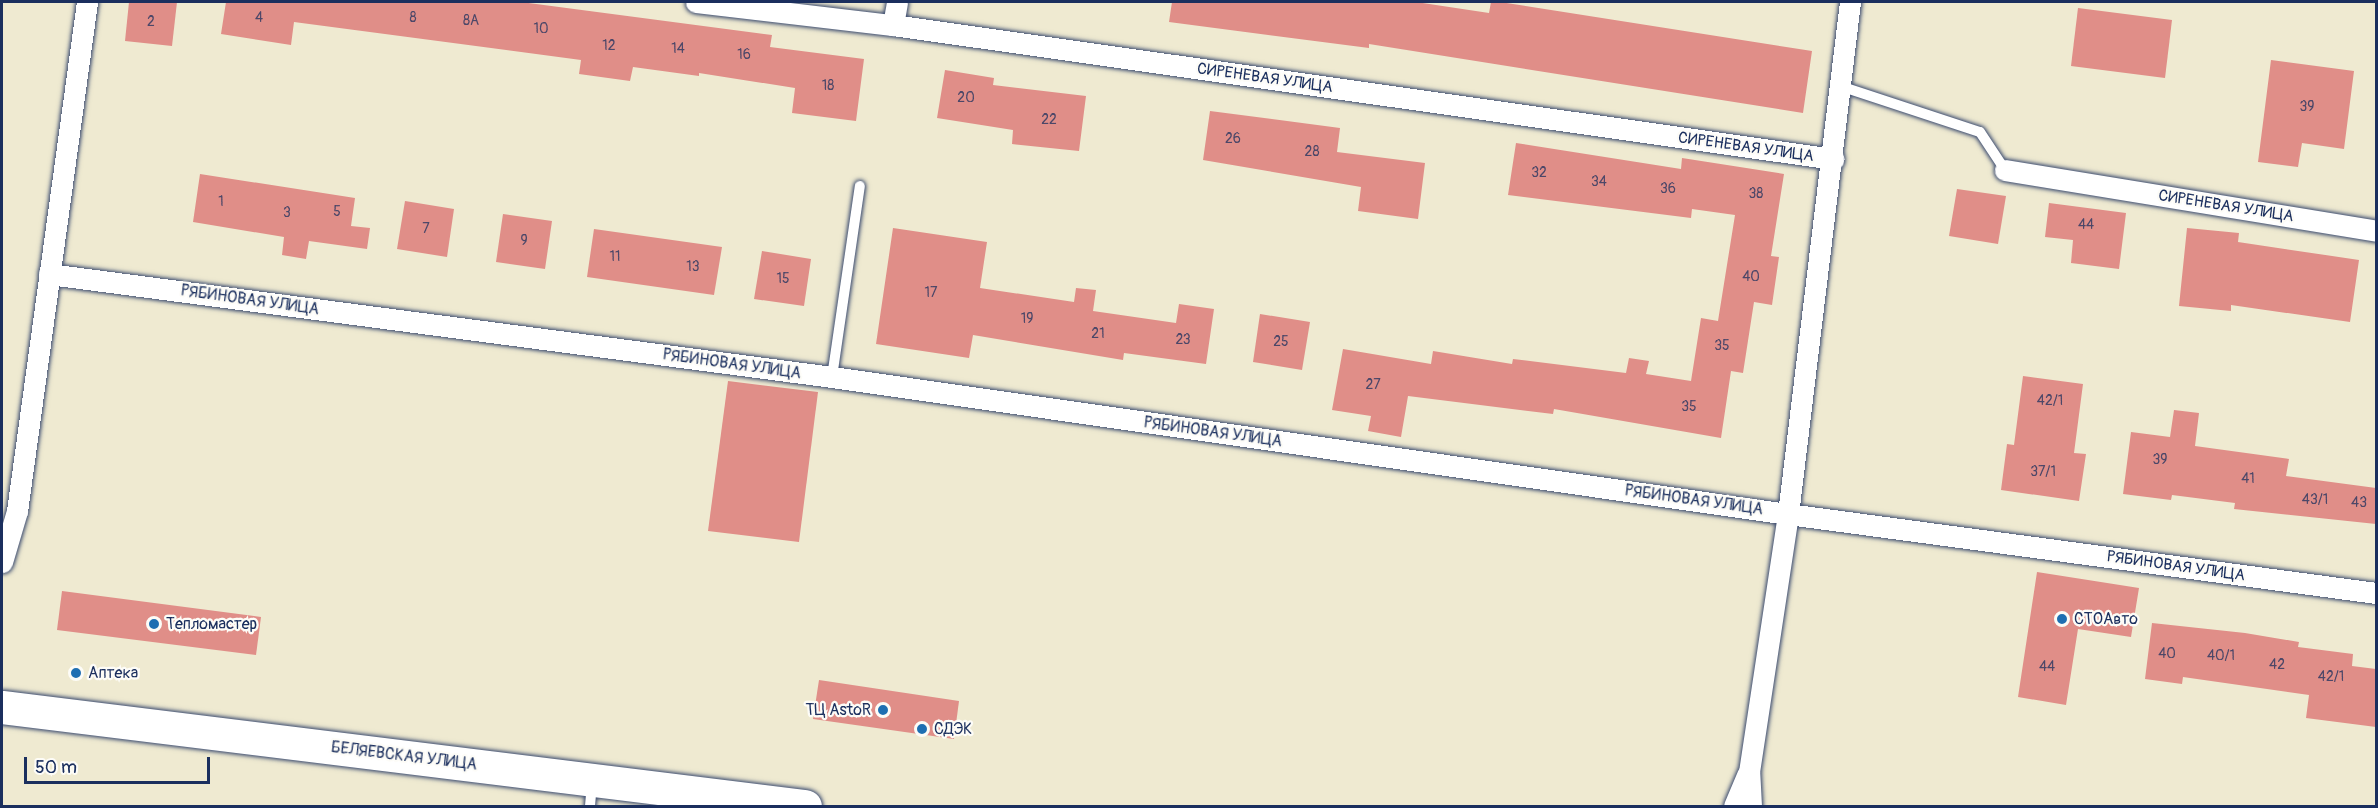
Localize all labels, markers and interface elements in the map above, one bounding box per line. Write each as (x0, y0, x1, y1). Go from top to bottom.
house number: 4 (255, 10, 263, 26)
house number: 8 (409, 10, 417, 26)
house number: 8А (463, 13, 479, 29)
house number: 2 (147, 14, 155, 30)
house number: 10 (533, 21, 549, 37)
house number: 12 (602, 38, 616, 54)
house number: 14 (671, 41, 685, 57)
house number: 16 (737, 47, 751, 63)
street label: СИРЕНЕВАЯ УЛИЦА (1196, 59, 1334, 97)
house number: 18 (822, 78, 834, 94)
house number: 20 (957, 90, 975, 106)
house number: 39 (2299, 99, 2315, 115)
house number: 22 (1041, 112, 1057, 128)
street label: СИРЕНЕВАЯ УЛИЦА (1677, 128, 1815, 166)
house number: 26 (1225, 131, 1241, 147)
house number: 28 (1305, 144, 1319, 160)
house number: 32 (1531, 165, 1547, 181)
house number: 34 (1591, 174, 1607, 190)
house number: 36 (1660, 181, 1676, 197)
house number: 38 (1749, 186, 1763, 202)
street label: СИРЕНЕВАЯ УЛИЦА (2157, 186, 2295, 226)
house number: 1 (218, 194, 224, 210)
house number: 5 (333, 204, 341, 220)
house number: 3 (283, 205, 291, 221)
house number: 44 (2078, 217, 2094, 233)
house number: 7 (422, 221, 430, 237)
house number: 9 (520, 233, 528, 249)
house number: 11 (610, 249, 620, 265)
house number: 13 (686, 259, 700, 275)
house number: 40 (1742, 269, 1760, 285)
house number: 15 (776, 271, 790, 287)
street label: РЯБИНОВАЯ УЛИЦА (180, 281, 320, 319)
house number: 17 (925, 285, 937, 301)
house number: 19 (1021, 311, 1033, 327)
house number: 21 (1091, 326, 1105, 342)
house number: 23 (1175, 332, 1191, 348)
house number: 25 (1273, 334, 1289, 350)
house number: 35 (1714, 338, 1730, 354)
street label: РЯБИНОВАЯ УЛИЦА (662, 345, 802, 383)
house number: 27 (1365, 377, 1381, 393)
house number: 42/1 (2037, 393, 2063, 409)
house number: 35 (1681, 399, 1697, 415)
street label: РЯБИНОВАЯ УЛИЦА (1143, 413, 1283, 451)
house number: 39 (2152, 452, 2168, 468)
house number: 37/1 (2030, 464, 2056, 480)
house number: 41 (2241, 471, 2255, 487)
street label: РЯБИНОВАЯ УЛИЦА (1624, 481, 1764, 519)
house number: 43/1 (2302, 492, 2328, 508)
house number: 43 (2351, 495, 2367, 511)
street label: РЯБИНОВАЯ УЛИЦА (2106, 547, 2246, 585)
place label: СТОАвто (2074, 609, 2138, 629)
marker: СТОАвто (2055, 612, 2069, 626)
place label: Тепломастер (166, 614, 257, 634)
marker: Тепломастер (147, 617, 161, 631)
house number: 40 (2158, 646, 2176, 662)
house number: 40/1 (2207, 648, 2235, 664)
house number: 42 (2269, 657, 2285, 673)
house number: 44 (2039, 659, 2055, 675)
place label: Аптека (88, 663, 138, 683)
marker: Аптека (69, 666, 83, 680)
house number: 42/1 (2318, 669, 2344, 685)
place label: ТЦ AstoR (805, 700, 871, 720)
marker: ТЦ AstoR (876, 703, 890, 717)
place label: СДЭК (934, 719, 972, 739)
marker: СДЭК (915, 722, 929, 736)
street label: БЕЛЯЕВСКАЯ УЛИЦА (330, 738, 478, 774)
scale bar (27, 745, 213, 783)
text: 50 m (35, 756, 77, 779)

